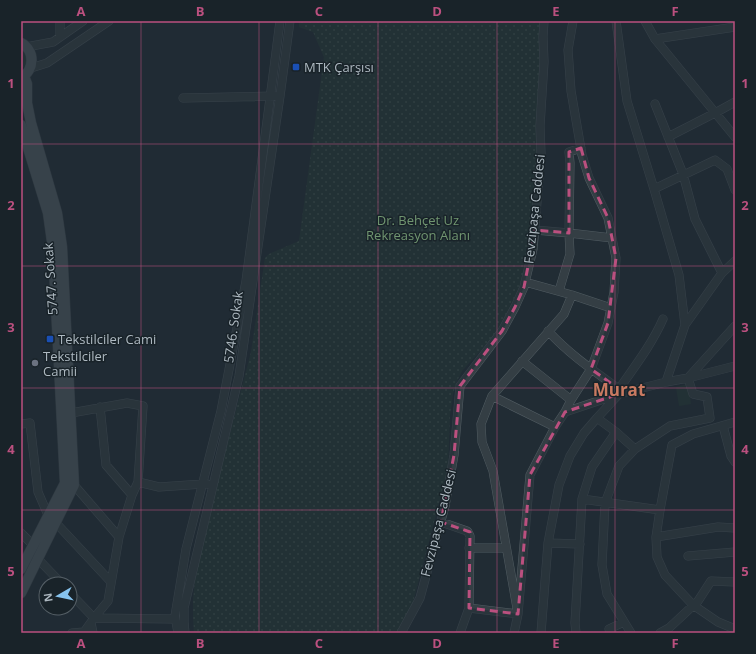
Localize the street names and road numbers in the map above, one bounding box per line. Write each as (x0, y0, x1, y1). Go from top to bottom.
street label: Fevzipaşa Caddesi (519, 153, 549, 265)
street label: 5747. Sokak (38, 242, 62, 316)
street label: 5746. Sokak (219, 290, 247, 364)
street label: Fevzipaşa Caddesi (416, 467, 460, 579)

